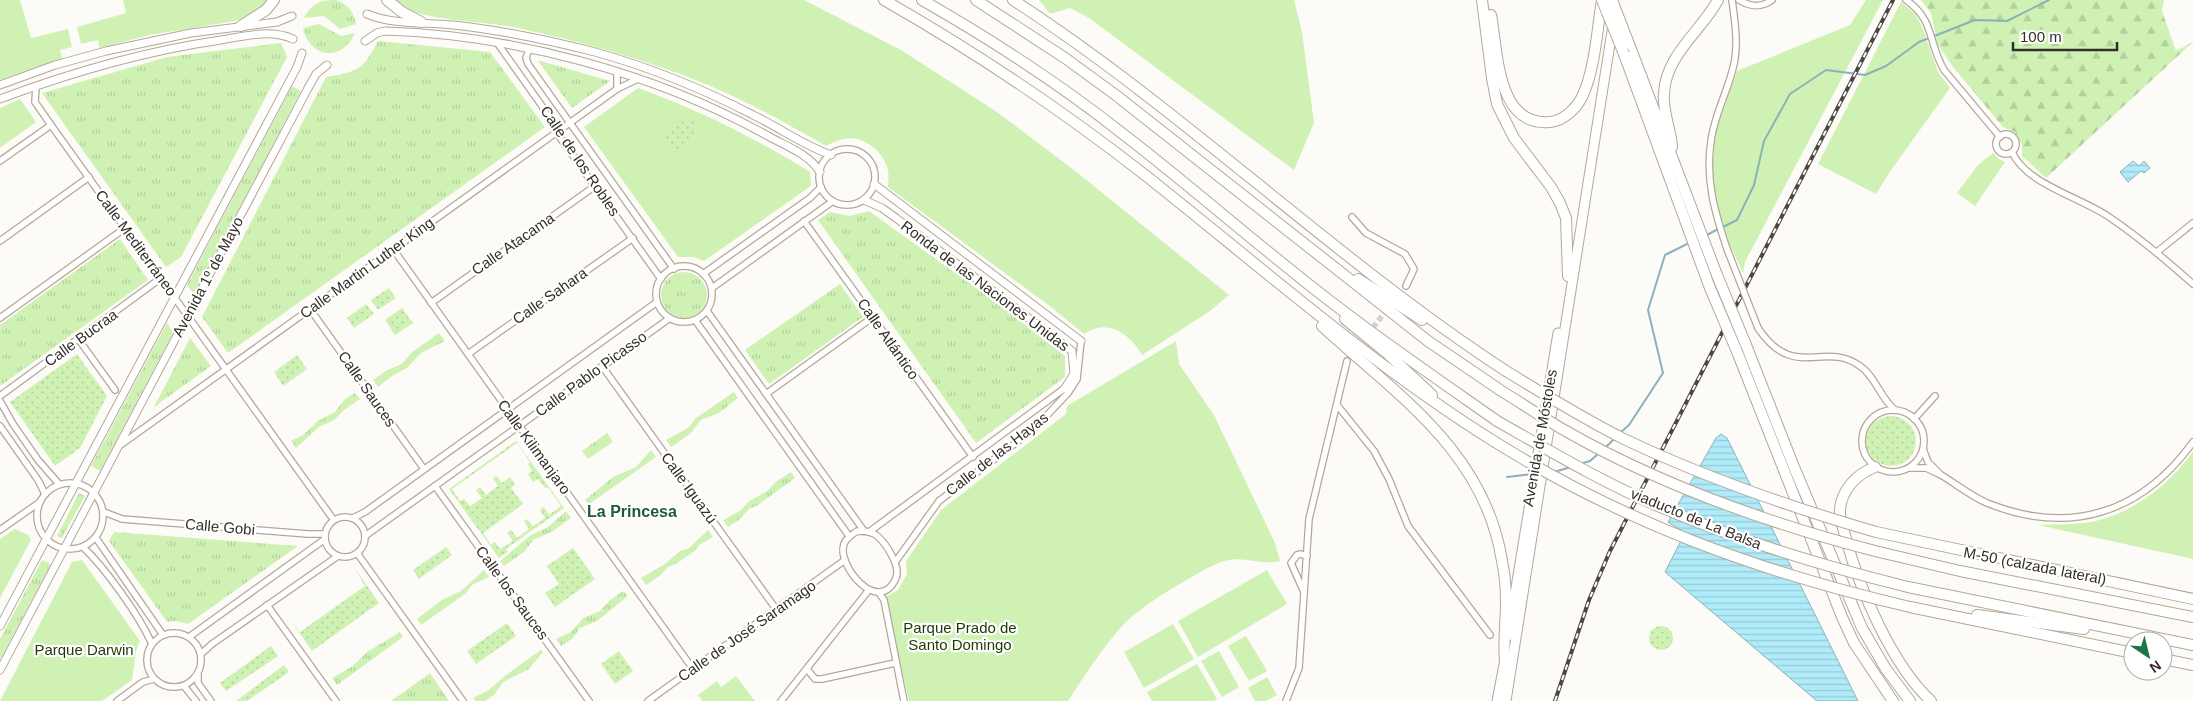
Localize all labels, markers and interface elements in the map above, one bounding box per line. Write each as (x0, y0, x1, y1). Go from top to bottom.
scale bar (2013, 20, 2117, 52)
text: 100 m (2020, 28, 2062, 45)
street label: Calle de los Robles (537, 102, 624, 219)
street label: Calle Mediterráneo (92, 186, 181, 299)
street label: Calle Atacama (468, 209, 558, 278)
street label: Calle Martin Luther King (297, 213, 437, 322)
street label: Avenida 1º de Mayo (169, 214, 246, 340)
street label: Ronda de las Naciones Unidas (898, 217, 1073, 354)
street label: Calle Sahara (509, 263, 591, 327)
street label: Calle Atlántico (854, 295, 923, 383)
street label: Calle Bucraa (41, 305, 121, 370)
street label: Calle Pablo Picasso (532, 328, 650, 420)
street label: Calle Sauces (335, 348, 400, 430)
street label: Avenida de Móstoles (1519, 368, 1560, 508)
street label: Calle Kilimanjaro (494, 396, 574, 497)
street label: Calle de las Hayas (942, 408, 1051, 499)
street label: Calle Iguazú (658, 449, 721, 526)
street label: viaducto de La Balsa (1628, 485, 1765, 553)
district label: La Princesa (587, 503, 677, 520)
street label: Calle Gobi (184, 515, 256, 538)
street label: Calle los Sauces (473, 543, 552, 643)
street label: M-50 (calzada lateral) (1962, 543, 2108, 588)
street label: Calle de José Saramago (675, 577, 819, 685)
park label: Parque Prado de Santo Domingo (903, 619, 1017, 653)
north arrow (2123, 631, 2173, 681)
park label: Parque Darwin (34, 641, 134, 658)
text: N (2147, 657, 2164, 676)

